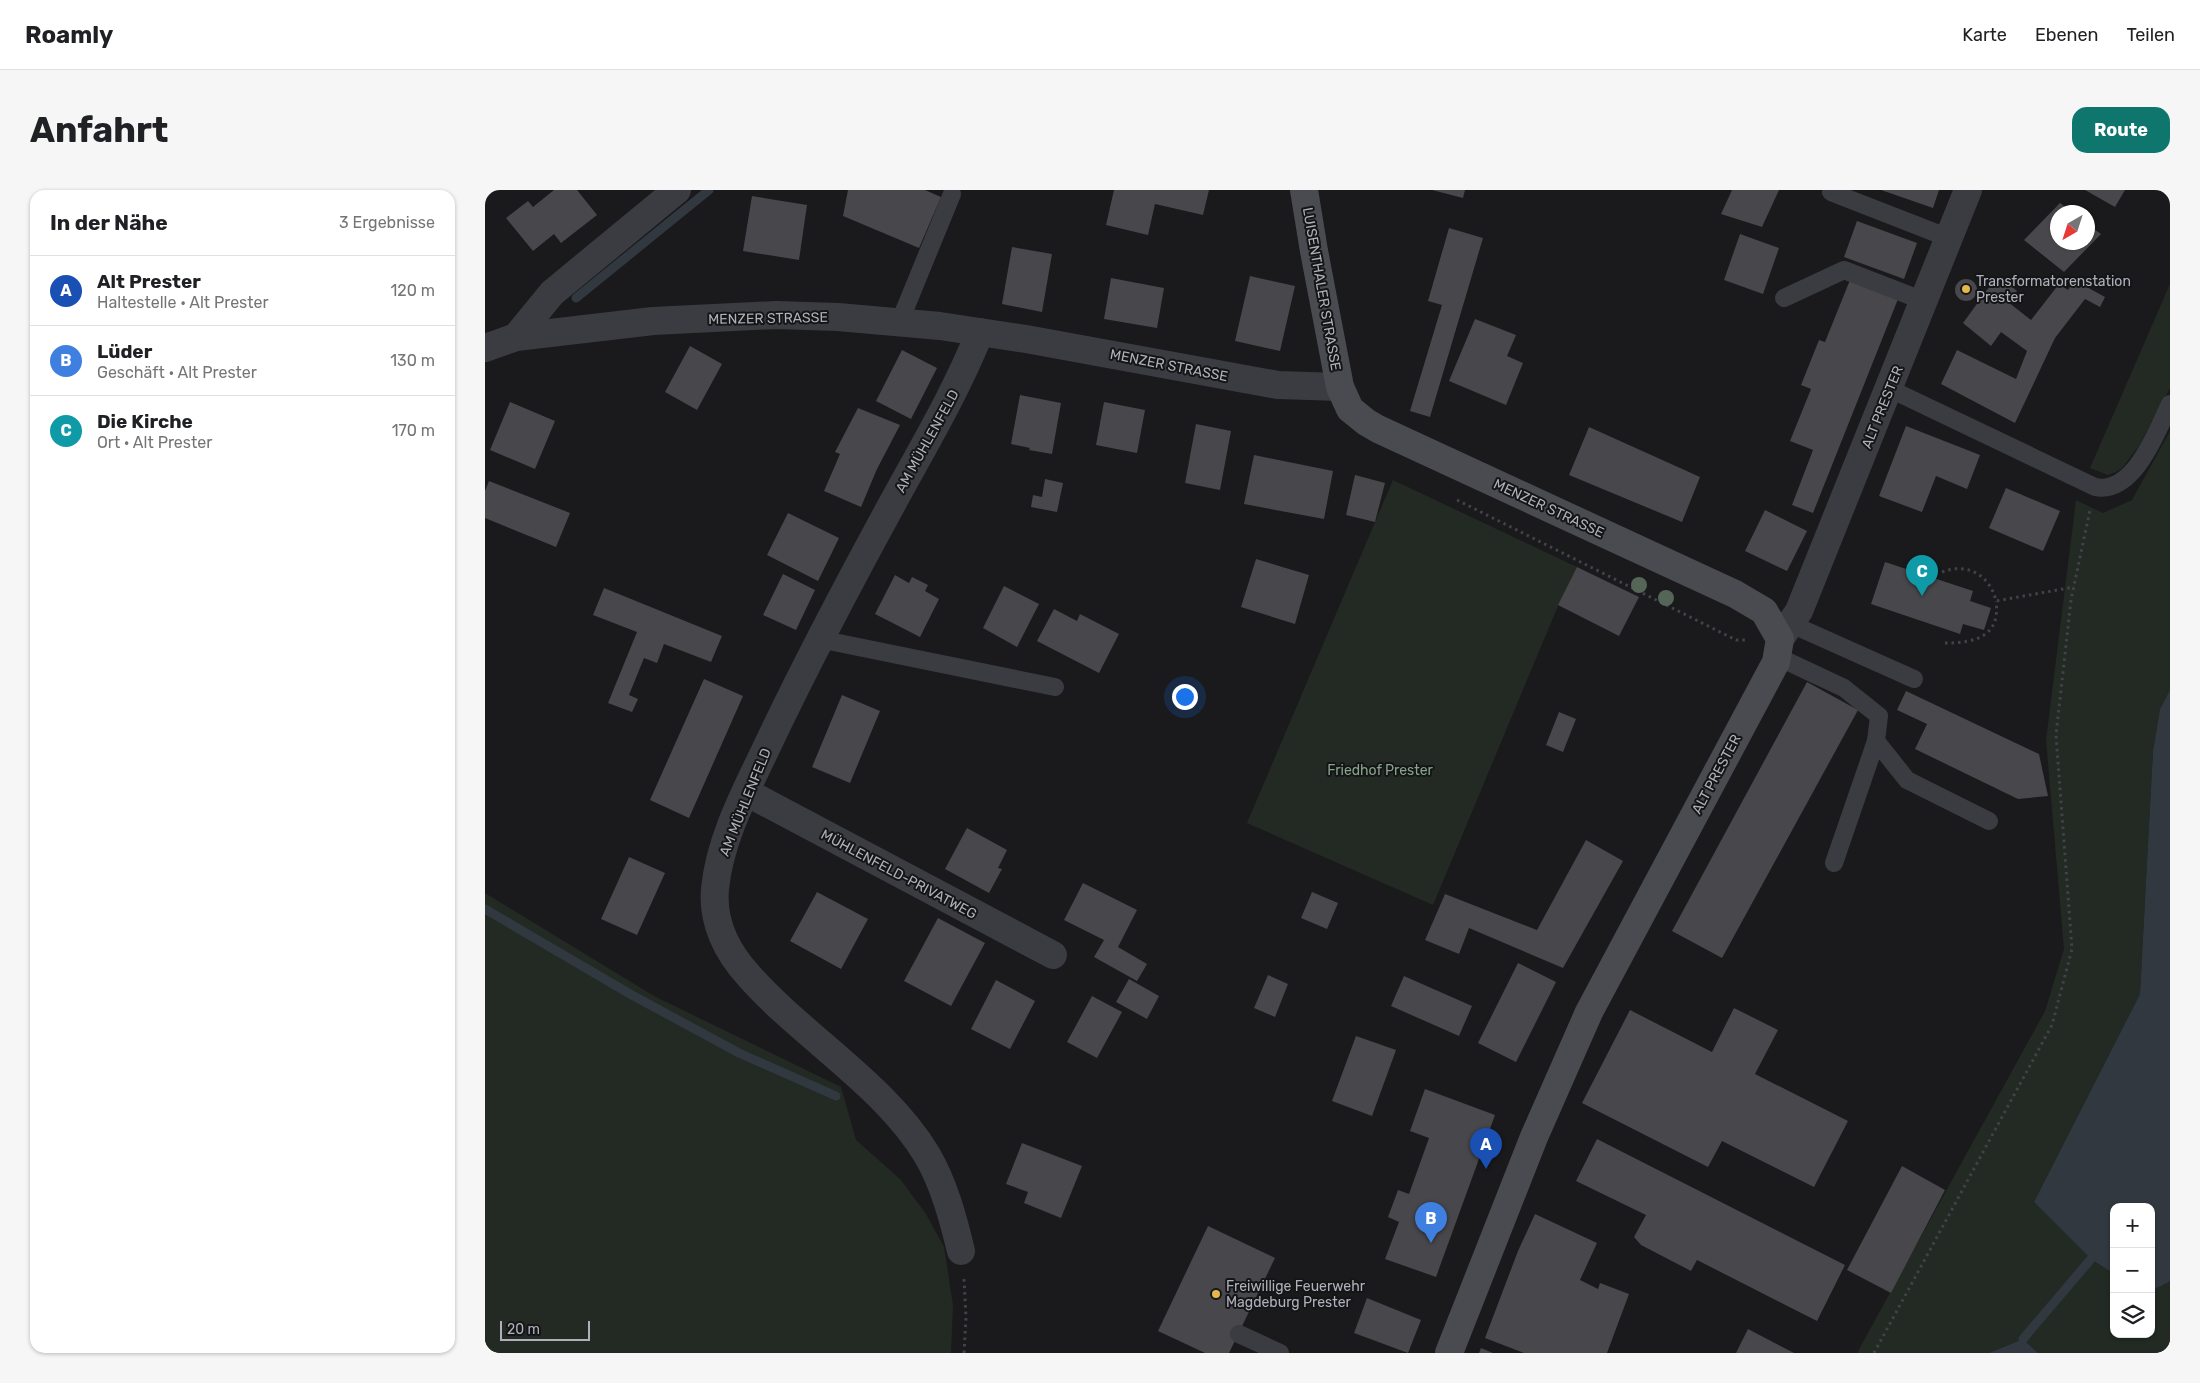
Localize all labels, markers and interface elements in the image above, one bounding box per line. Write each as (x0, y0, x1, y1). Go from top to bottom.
text: Roamly (25, 21, 113, 49)
text: Karte (1962, 24, 2007, 46)
text: Ebenen (2035, 24, 2099, 46)
text: Teilen (2127, 24, 2175, 46)
button: Route (2072, 107, 2170, 153)
text: Anfahrt (30, 109, 168, 151)
north arrow (2050, 205, 2095, 250)
street label: LUISENTHALER STRASSE (1299, 206, 1344, 372)
text: In der Nähe (50, 210, 168, 235)
text: 3 Ergebnisse (339, 213, 435, 232)
text: Alt Prester (97, 270, 201, 293)
place label: Transformatorenstation Prester (1976, 273, 2131, 306)
text: A (60, 281, 72, 300)
text: 120 m (390, 281, 435, 300)
marker: Transformatorenstation Prester (1960, 283, 1972, 295)
text: Haltestelle · Alt Prester (97, 293, 269, 312)
street label: MENZER STRASSE (708, 309, 828, 328)
text: Lüder (97, 340, 152, 363)
street label: MENZER STRASSE (1108, 346, 1229, 385)
text: B (60, 351, 72, 370)
text: 130 m (390, 351, 435, 370)
text: Geschäft · Alt Prester (97, 363, 257, 382)
street label: ALT PRESTER (1858, 363, 1907, 451)
street label: AM MÜHLENFELD (892, 387, 963, 496)
text: Die Kirche (97, 410, 193, 433)
text: C (60, 421, 72, 440)
text: 170 m (392, 421, 435, 440)
text: Ort · Alt Prester (97, 433, 212, 452)
street label: MENZER STRASSE (1491, 475, 1607, 541)
pin: C (1906, 555, 1938, 596)
your location (1172, 684, 1198, 710)
street label: ALT PRESTER (1688, 731, 1745, 817)
street label: AM MÜHLENFELD (716, 746, 775, 859)
park label: Friedhof Prester (1327, 762, 1433, 779)
street label: MÜHLENFELD-PRIVATWEG (818, 826, 980, 923)
pin: A (1470, 1128, 1502, 1169)
pin: B (1415, 1202, 1447, 1243)
map controls (2110, 1203, 2155, 1338)
button: + (2110, 1203, 2155, 1248)
button: − (2110, 1248, 2155, 1293)
place label: Freiwillige Feuerwehr Magdeburg Prester (1226, 1278, 1366, 1311)
marker: Freiwillige Feuerwehr Magdeburg Prester (1210, 1288, 1222, 1300)
button: layers (2110, 1293, 2155, 1338)
scale bar (500, 1318, 590, 1341)
text: 20 m (507, 1321, 540, 1338)

